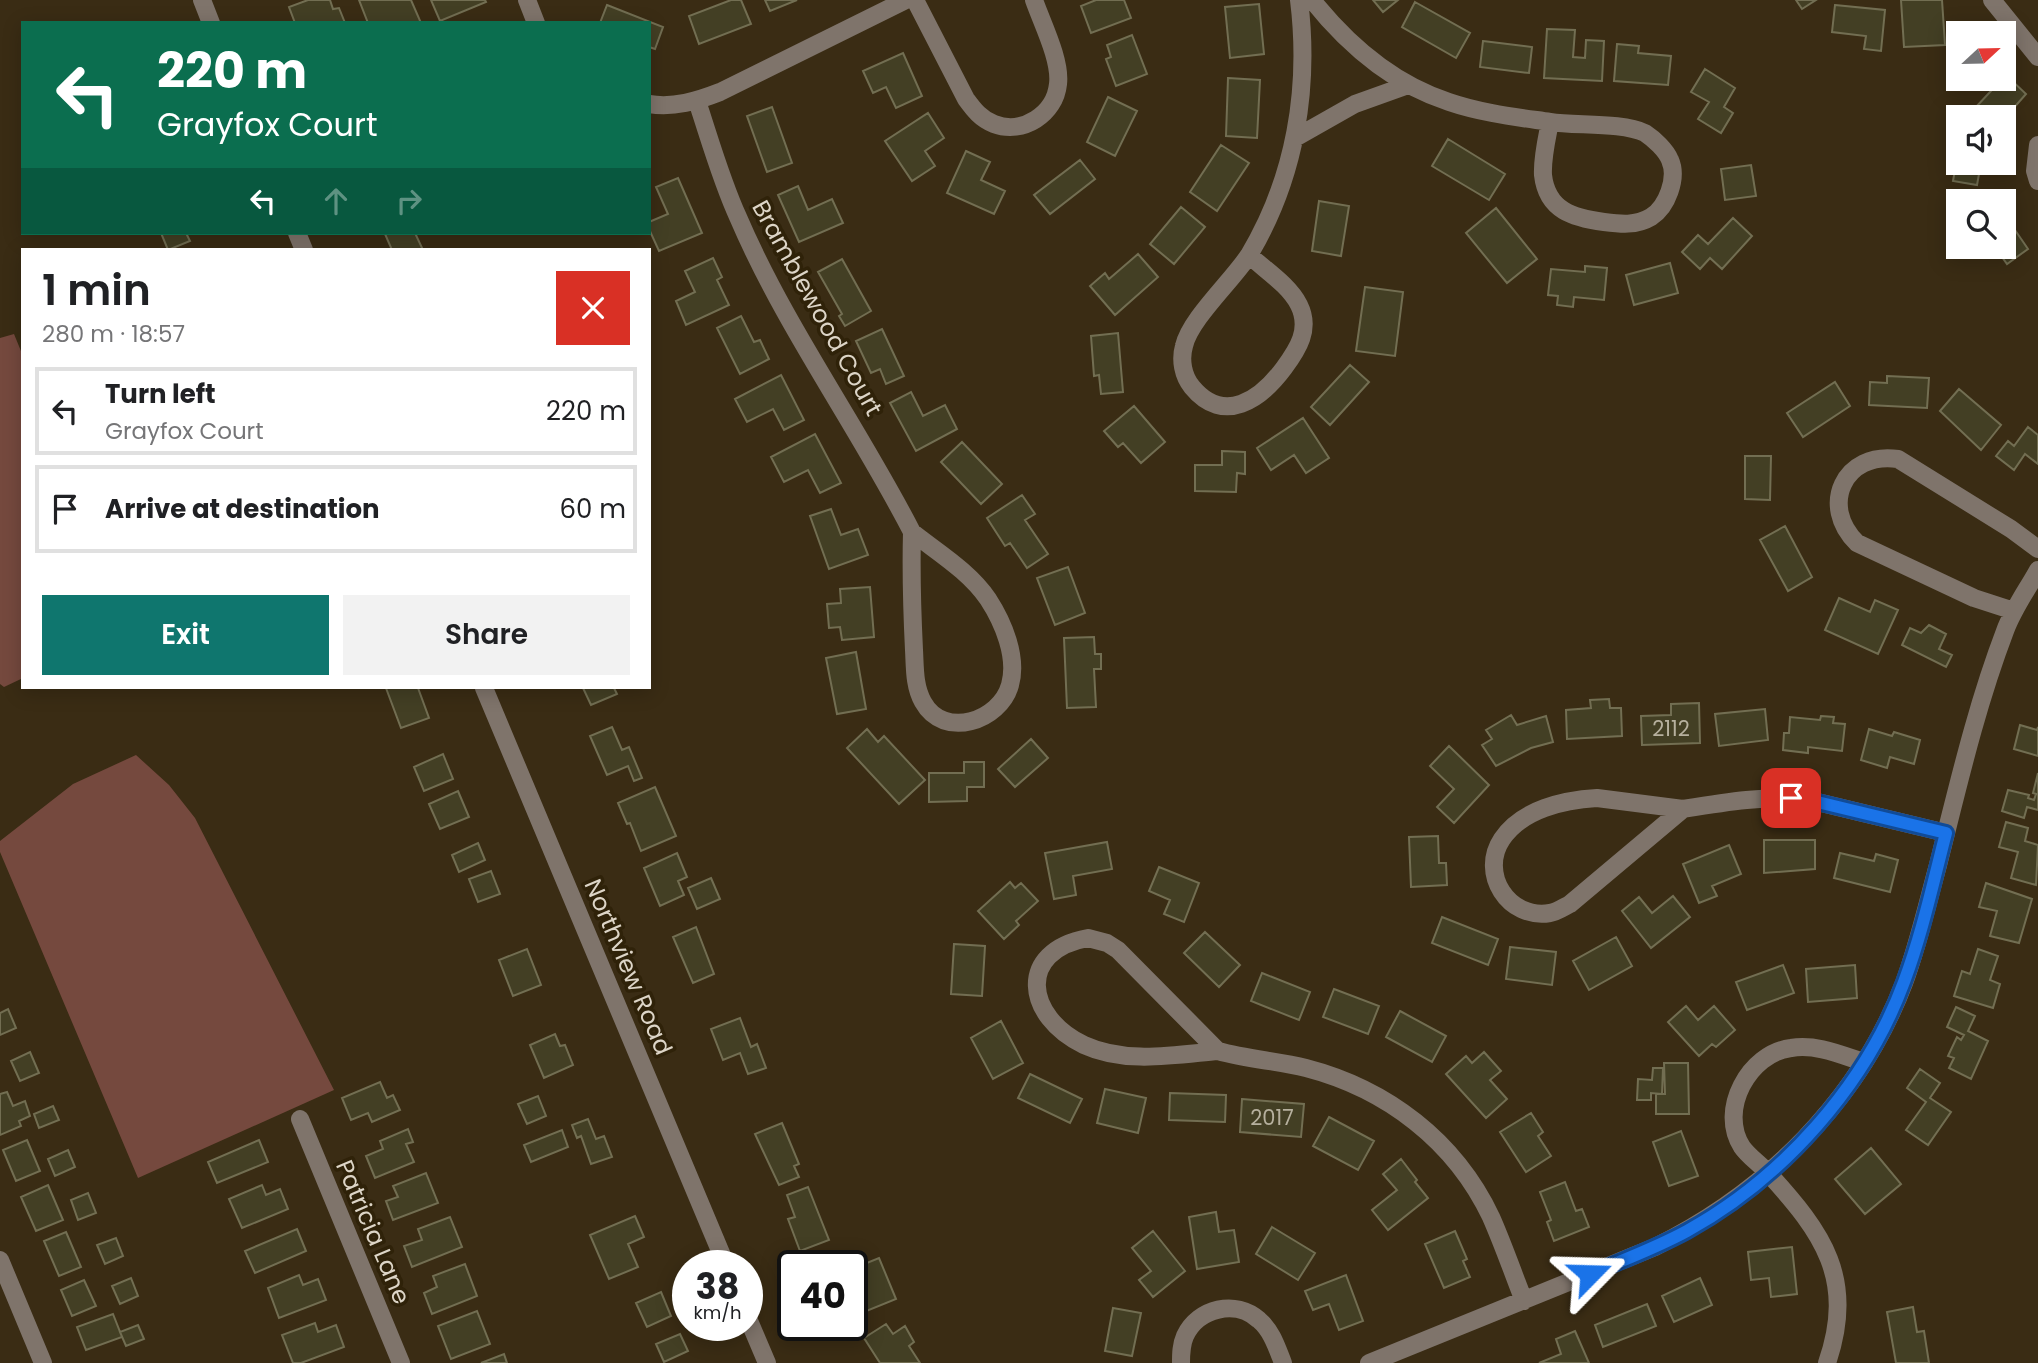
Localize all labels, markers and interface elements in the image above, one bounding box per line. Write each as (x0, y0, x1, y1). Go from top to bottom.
north arrow (1946, 21, 2016, 91)
map controls (1946, 21, 2016, 259)
text: 220 m (157, 37, 307, 105)
icon: left (42, 49, 133, 140)
text: Grayfox Court (157, 102, 378, 147)
button: sound (1946, 105, 2016, 175)
icon: left (244, 182, 282, 220)
icon: ahead (317, 182, 355, 220)
icon: right (390, 182, 428, 220)
button: search (1946, 189, 2016, 259)
street label: Bramblewood Court (744, 194, 890, 421)
text: 1 min (42, 261, 151, 320)
button: close (556, 271, 630, 345)
text: 280 m · 18:57 (42, 318, 185, 350)
text: Turn left (105, 376, 216, 412)
icon: left (46, 392, 84, 430)
text: 220 m (546, 393, 626, 429)
text: Grayfox Court (105, 415, 264, 447)
icon: arrive (46, 490, 84, 528)
text: Arrive at destination (105, 491, 380, 527)
text: 60 m (559, 491, 626, 527)
button: Exit (42, 595, 329, 675)
button: Share (343, 595, 630, 675)
house number: 2112 (1652, 714, 1690, 743)
pin (1761, 768, 1821, 828)
icon: arrive (1772, 779, 1810, 817)
street label: Northview Road (577, 874, 680, 1060)
house number: 2017 (1250, 1103, 1294, 1132)
street label: Patricia Lane (328, 1155, 419, 1309)
position arrow (1553, 1237, 1627, 1311)
speed limit sign: 40 (777, 1250, 868, 1341)
text: 38 (696, 1262, 739, 1311)
text: km/h (694, 1300, 741, 1325)

